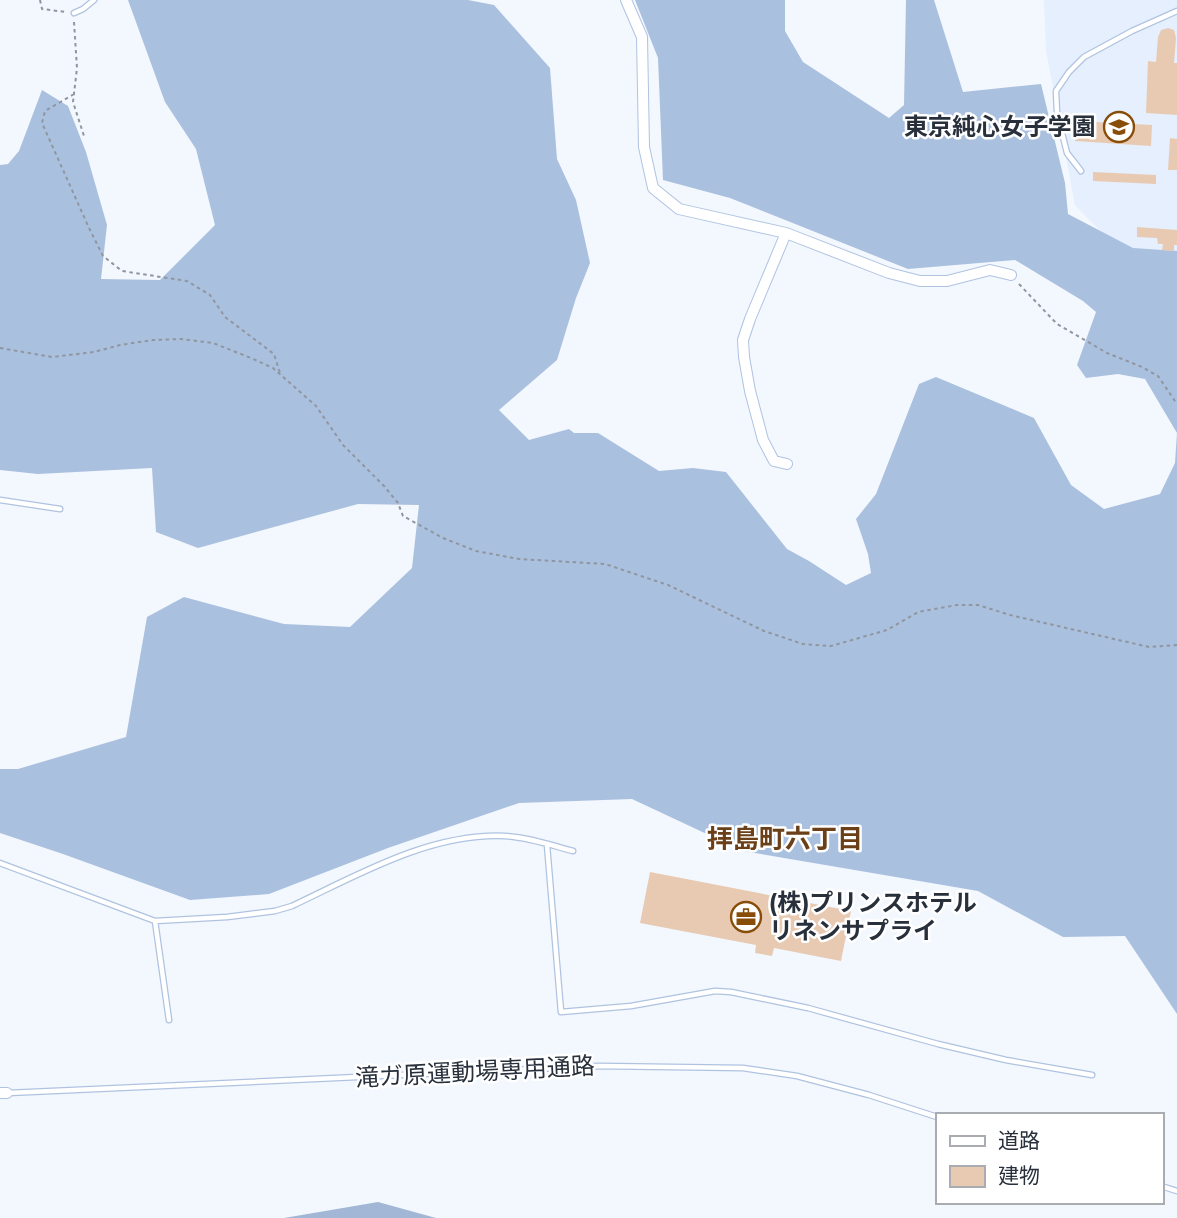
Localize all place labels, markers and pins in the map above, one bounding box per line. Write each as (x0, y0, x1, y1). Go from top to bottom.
place label: 東京純心女子学園 (904, 109, 1096, 144)
school or university icon: 東京純心女子学園 (1102, 110, 1136, 144)
place label: (株)プリンスホテル リネンサプライ (769, 885, 977, 948)
office icon: (株)プリンスホテル リネンサプライ (729, 900, 763, 934)

